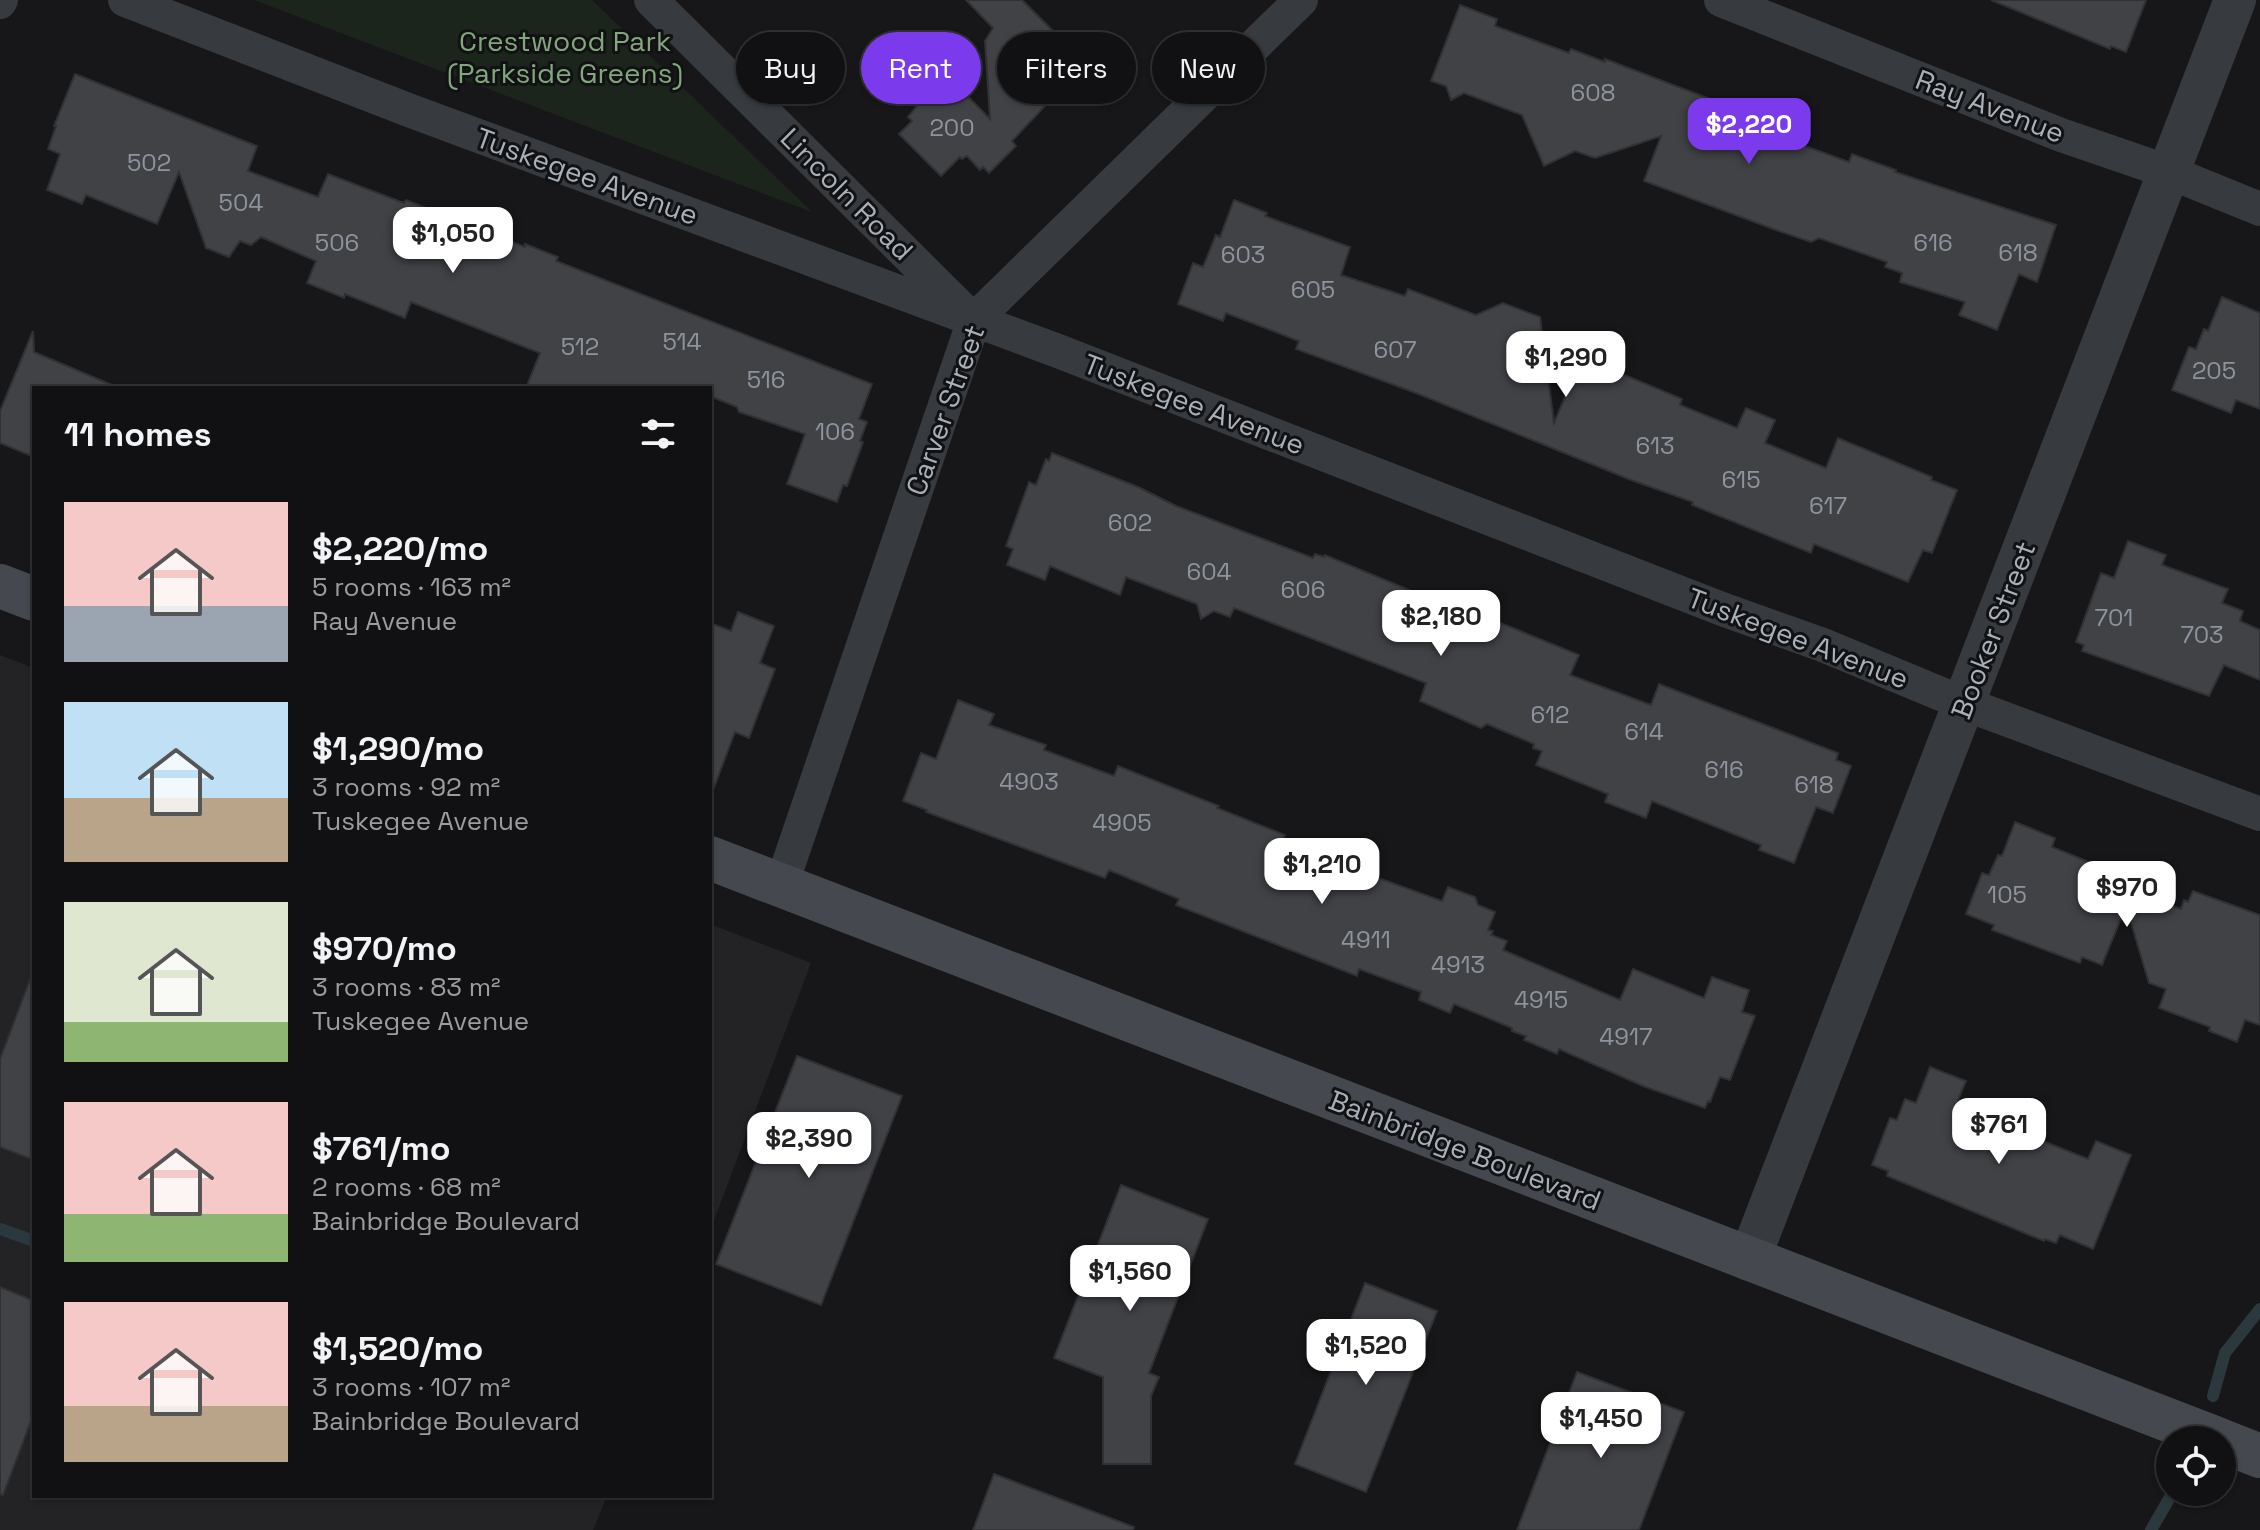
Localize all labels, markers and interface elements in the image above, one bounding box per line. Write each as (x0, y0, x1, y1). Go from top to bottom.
park label: Crestwood Park (Parkside Greens) (447, 23, 683, 91)
chip: Buy (736, 32, 845, 104)
chip: Rent (861, 32, 981, 104)
chip: Filters (997, 32, 1136, 104)
chip: New (1152, 32, 1265, 104)
street label: Ray Avenue (1911, 61, 2069, 151)
house number: 608 (1570, 77, 1616, 108)
pin: $2,220 (1684, 98, 1814, 166)
text: $2,220 (1706, 107, 1792, 141)
house number: 200 (929, 112, 975, 143)
street label: Tuskegee Avenue (471, 119, 703, 233)
street label: Lincoln Road (773, 120, 921, 268)
house number: 502 (127, 147, 171, 178)
house number: 504 (219, 187, 263, 218)
pin: $1,050 (388, 207, 518, 275)
text: $1,050 (411, 216, 495, 250)
house number: 506 (315, 227, 359, 258)
house number: 616 (1913, 227, 1953, 258)
house number: 618 (1998, 237, 2038, 268)
house number: 603 (1221, 239, 1265, 270)
house number: 605 (1291, 274, 1335, 305)
street label: Carver Street (897, 320, 993, 500)
house number: 514 (662, 326, 702, 357)
house number: 512 (561, 331, 599, 362)
pin: $1,290 (1501, 331, 1631, 399)
house number: 607 (1373, 334, 1417, 365)
text: $1,290 (1524, 340, 1608, 374)
street label: Tuskegee Avenue (1078, 345, 1310, 463)
house number: 205 (2192, 355, 2236, 386)
house number: 516 (747, 364, 785, 395)
icon: filters (636, 412, 680, 456)
text: 11 homes (64, 413, 212, 456)
house number: 106 (815, 416, 855, 447)
house number: 613 (1635, 430, 1675, 461)
house number: 615 (1721, 464, 1761, 495)
house number: 617 (1809, 490, 1847, 521)
house number: 602 (1108, 507, 1152, 538)
text: $2,220/mo (312, 527, 488, 570)
icon: home (128, 534, 224, 630)
street label: Booker Street (1943, 536, 2043, 724)
house number: 604 (1186, 556, 1232, 587)
text: 5 rooms · 163 m² (312, 570, 511, 604)
house number: 606 (1281, 574, 1325, 605)
street label: Tuskegee Avenue (1682, 579, 1914, 697)
pin: $2,180 (1376, 590, 1506, 658)
text: $2,180 (1400, 599, 1482, 633)
house number: 701 (2095, 602, 2133, 633)
text: Ray Avenue (312, 604, 457, 638)
house number: 703 (2180, 619, 2224, 650)
house number: 612 (1530, 699, 1570, 730)
house number: 614 (1624, 716, 1664, 747)
text: $1,290/mo (312, 727, 484, 770)
icon: home (128, 734, 224, 830)
house number: 616 (1704, 754, 1744, 785)
house number: 4903 (999, 766, 1059, 797)
house number: 618 (1794, 769, 1834, 800)
text: 3 rooms · 92 m² (312, 770, 500, 804)
text: Tuskegee Avenue (312, 804, 529, 838)
house number: 4905 (1092, 807, 1152, 838)
pin: $1,210 (1257, 838, 1387, 906)
text: $1,210 (1282, 847, 1362, 881)
pin: $970 (2080, 861, 2174, 929)
text: $970 (2096, 870, 2158, 904)
house number: 105 (1987, 879, 2027, 910)
house number: 4911 (1341, 924, 1391, 955)
text: $970/mo (312, 927, 457, 970)
icon: home (128, 934, 224, 1030)
house number: 4913 (1431, 949, 1485, 980)
text: 3 rooms · 83 m² (312, 970, 501, 1004)
house number: 4915 (1514, 984, 1568, 1015)
text: Tuskegee Avenue (312, 1004, 529, 1038)
house number: 4917 (1599, 1021, 1653, 1052)
street label: Bainbridge Boulevard (1324, 1081, 1606, 1219)
pin: $761 (1952, 1098, 2046, 1166)
text: $761 (1970, 1107, 2028, 1141)
pin: $2,390 (744, 1112, 874, 1180)
text: $2,390 (765, 1121, 853, 1155)
text: $761/mo (312, 1127, 451, 1170)
icon: home (128, 1134, 224, 1230)
text: 2 rooms · 68 m² (312, 1170, 501, 1204)
text: Bainbridge Boulevard (312, 1204, 580, 1238)
pin: $1,560 (1065, 1245, 1195, 1313)
text: $1,560 (1088, 1254, 1172, 1288)
pin: $1,520 (1301, 1319, 1431, 1387)
text: $1,520/mo (312, 1327, 483, 1370)
text: $1,520 (1325, 1328, 1407, 1362)
icon: home (128, 1334, 224, 1430)
text: 3 rooms · 107 m² (312, 1370, 510, 1404)
pin: $1,450 (1536, 1392, 1666, 1460)
text: $1,450 (1559, 1401, 1643, 1435)
text: Bainbridge Boulevard (312, 1404, 580, 1438)
map controls (2156, 1426, 2236, 1506)
button: locate (2156, 1426, 2236, 1506)

